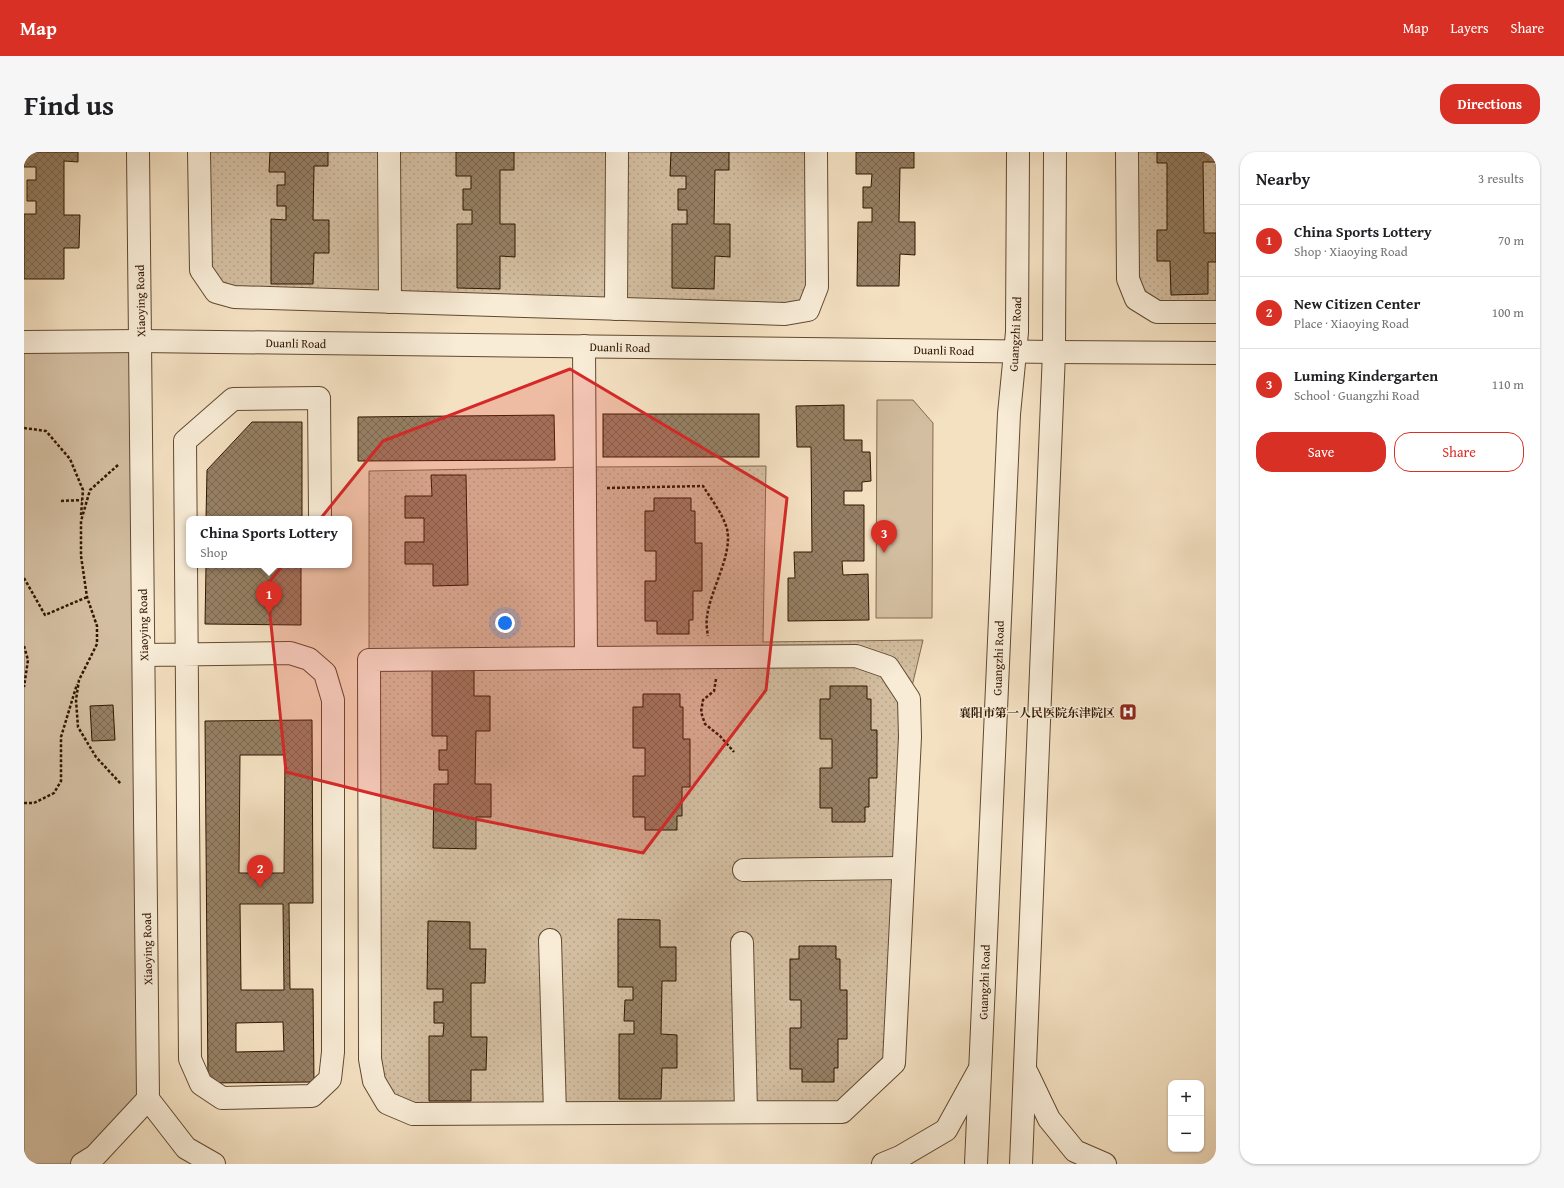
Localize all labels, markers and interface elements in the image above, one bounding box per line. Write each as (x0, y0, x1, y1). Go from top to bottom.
text: Map (20, 14, 57, 42)
text: Map (1403, 18, 1429, 38)
text: Layers (1451, 18, 1489, 38)
text: Share (1511, 18, 1544, 38)
text: Find us (24, 84, 114, 125)
button: Directions (1440, 84, 1540, 124)
text: Nearby (1256, 166, 1310, 191)
text: 3 results (1478, 169, 1524, 188)
text: China Sports Lottery (1294, 221, 1432, 242)
text: 1 (1266, 231, 1272, 250)
text: 70 m (1498, 231, 1524, 250)
text: Shop · Xiaoying Road (1294, 242, 1408, 261)
street label: Xiaoying Road (131, 264, 149, 337)
text: New Citizen Center (1294, 293, 1420, 314)
street label: Guangzhi Road (1005, 295, 1025, 372)
text: 2 (1266, 303, 1272, 322)
text: 100 m (1492, 303, 1524, 322)
text: Place · Xiaoying Road (1294, 314, 1409, 333)
street label: Duanli Road (266, 334, 327, 352)
street label: Duanli Road (590, 338, 651, 356)
street label: Duanli Road (914, 341, 975, 359)
text: Luming Kindergarten (1294, 365, 1438, 386)
text: 3 (1266, 375, 1272, 394)
text: 110 m (1492, 375, 1524, 394)
text: School · Guangzhi Road (1294, 386, 1419, 405)
button: Save (1256, 432, 1386, 472)
button: Share (1394, 432, 1524, 472)
popup (186, 516, 352, 568)
pin: 3 (871, 520, 897, 553)
text: China Sports Lottery (200, 522, 338, 543)
text: Shop (200, 543, 227, 562)
pin: 1 (256, 581, 282, 614)
street label: Xiaoying Road (134, 588, 152, 661)
your location (495, 613, 515, 633)
street label: Guangzhi Road (988, 620, 1008, 696)
hospital icon: 襄阳市第一人民医院东津院区 (1118, 702, 1138, 722)
place label: 襄阳市第一人民医院东津院区 (959, 704, 1115, 721)
pin: 2 (247, 855, 273, 888)
street label: Xiaoying Road (138, 912, 156, 985)
street label: Guangzhi Road (974, 944, 994, 1020)
map controls (1168, 1080, 1204, 1152)
button: + (1168, 1080, 1204, 1116)
button: − (1168, 1116, 1204, 1152)

